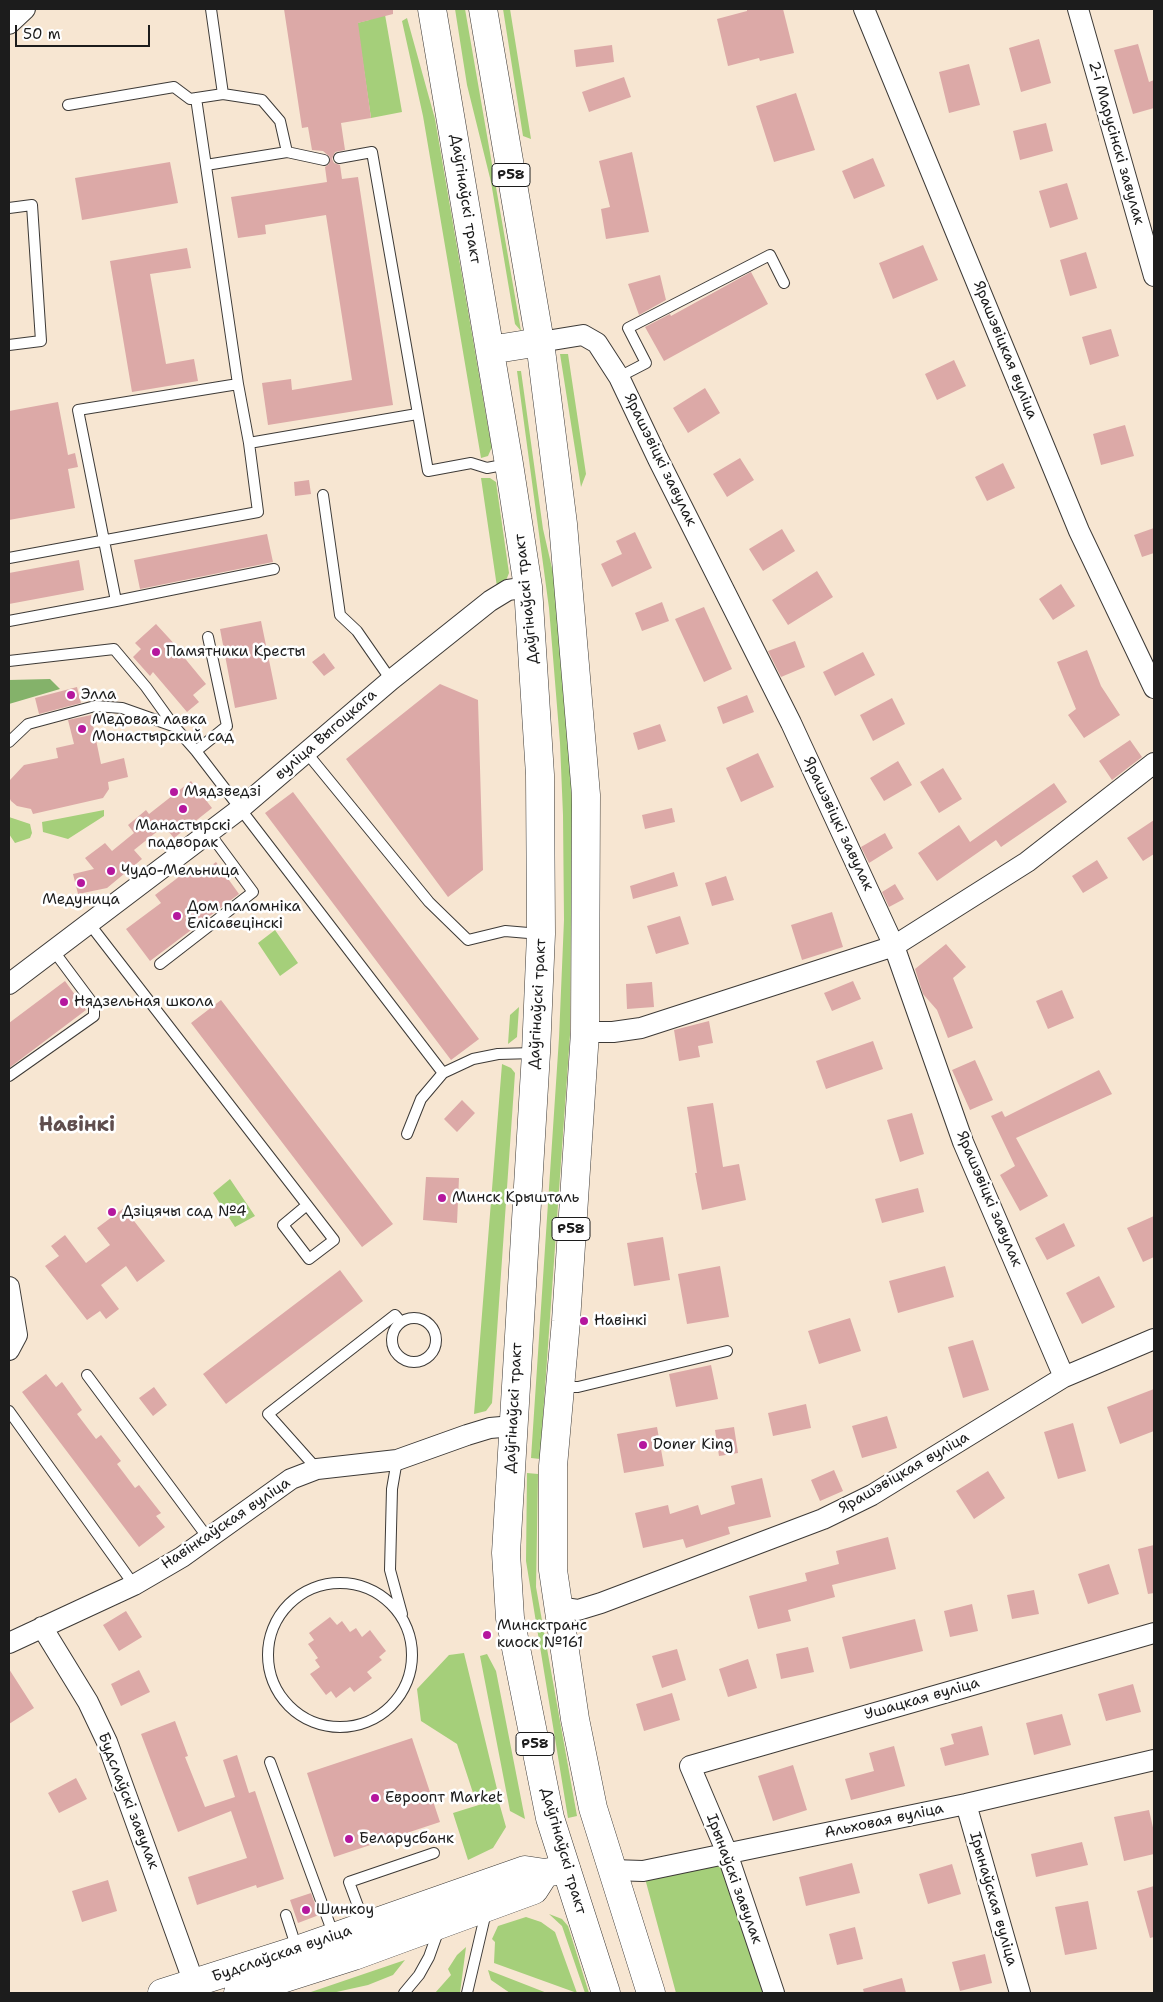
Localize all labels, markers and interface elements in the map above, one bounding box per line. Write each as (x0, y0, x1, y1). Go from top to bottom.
scale bar (18, 15, 152, 47)
text: 50 m (23, 24, 61, 44)
street label: 2-і Марусінскі завулак (1084, 59, 1148, 227)
street label: Даўгінаўскі тракт (446, 133, 484, 265)
road number: Р58 (492, 164, 530, 186)
street label: Ярашэвіцкая вуліца (969, 278, 1041, 422)
street label: Ярашэвіцкі завулак (620, 391, 700, 529)
street label: Даўгінаўскі тракт (511, 533, 543, 665)
place label: Памятники Кресты (166, 643, 305, 661)
marker: Памятники Кресты (150, 646, 162, 658)
place label: Элла (81, 686, 116, 704)
street label: вуліца Выгоцкага (271, 686, 381, 784)
marker: Элла (65, 689, 77, 701)
place label: Медовая лавка Монастырский сад (92, 711, 234, 746)
marker: Медовая лавка Монастырский сад (76, 723, 88, 735)
street label: Ярашэвіцкі завулак (799, 754, 877, 894)
place label: Мядзведзі (184, 783, 261, 801)
marker: Мядзведзі (168, 786, 180, 798)
marker: Манастырскі падворак (177, 803, 189, 815)
place label: Манастырскі падворак (135, 817, 231, 852)
place label: Чудо-Мельница (121, 862, 239, 880)
marker: Чудо-Мельница (105, 865, 117, 877)
marker: Медуница (75, 877, 87, 889)
place label: Медуница (42, 891, 120, 909)
place label: Дом паломніка Елісавецінскі (187, 898, 301, 933)
marker: Дом паломніка Елісавецінскі (171, 910, 183, 922)
street label: Даўгінаўскі тракт (526, 938, 550, 1070)
place label: Нядзельная школа (74, 993, 213, 1011)
marker: Нядзельная школа (58, 996, 70, 1008)
district label: Навінкі (39, 1114, 115, 1138)
street label: Ярашэвіцкі завулак (952, 1128, 1026, 1270)
place label: Минск Крышталь (452, 1189, 579, 1207)
marker: Минск Крышталь (436, 1192, 448, 1204)
place label: Дзіцячы сад №4 (122, 1203, 247, 1221)
marker: Дзіцячы сад №4 (106, 1206, 118, 1218)
road number: Р58 (552, 1218, 590, 1240)
place label: Навінкі (594, 1312, 647, 1330)
marker: Навінкі (578, 1315, 590, 1327)
street label: Даўгінаўскі тракт (502, 1342, 526, 1474)
street label: Ярашэвіцкая вуліца (836, 1428, 972, 1518)
place label: Doner King (653, 1436, 733, 1454)
marker: Doner King (637, 1439, 649, 1451)
street label: Навінкаўская вуліца (158, 1474, 294, 1574)
place label: Минсктранс киоск №161 (497, 1617, 587, 1652)
marker: Минсктранс киоск №161 (481, 1629, 493, 1641)
street label: Ушацкая вуліца (862, 1674, 982, 1724)
street label: Будслаўскі завулак (94, 1730, 162, 1872)
road number: Р58 (516, 1732, 554, 1756)
street label: Даўгінаўскі тракт (536, 1786, 590, 1916)
place label: Евроопт Market (385, 1789, 503, 1807)
marker: Евроопт Market (369, 1792, 381, 1804)
street label: Альховая вуліца (823, 1800, 945, 1842)
street label: Ірынаўскі завулак (702, 1811, 766, 1947)
place label: Беларусбанк (359, 1830, 454, 1848)
street label: Ірынаўская вуліца (965, 1830, 1021, 1968)
marker: Беларусбанк (343, 1833, 355, 1845)
place label: Шинкоу (316, 1901, 374, 1919)
marker: Шинкоу (300, 1904, 312, 1916)
street label: Будслаўская вуліца (210, 1922, 354, 1986)

